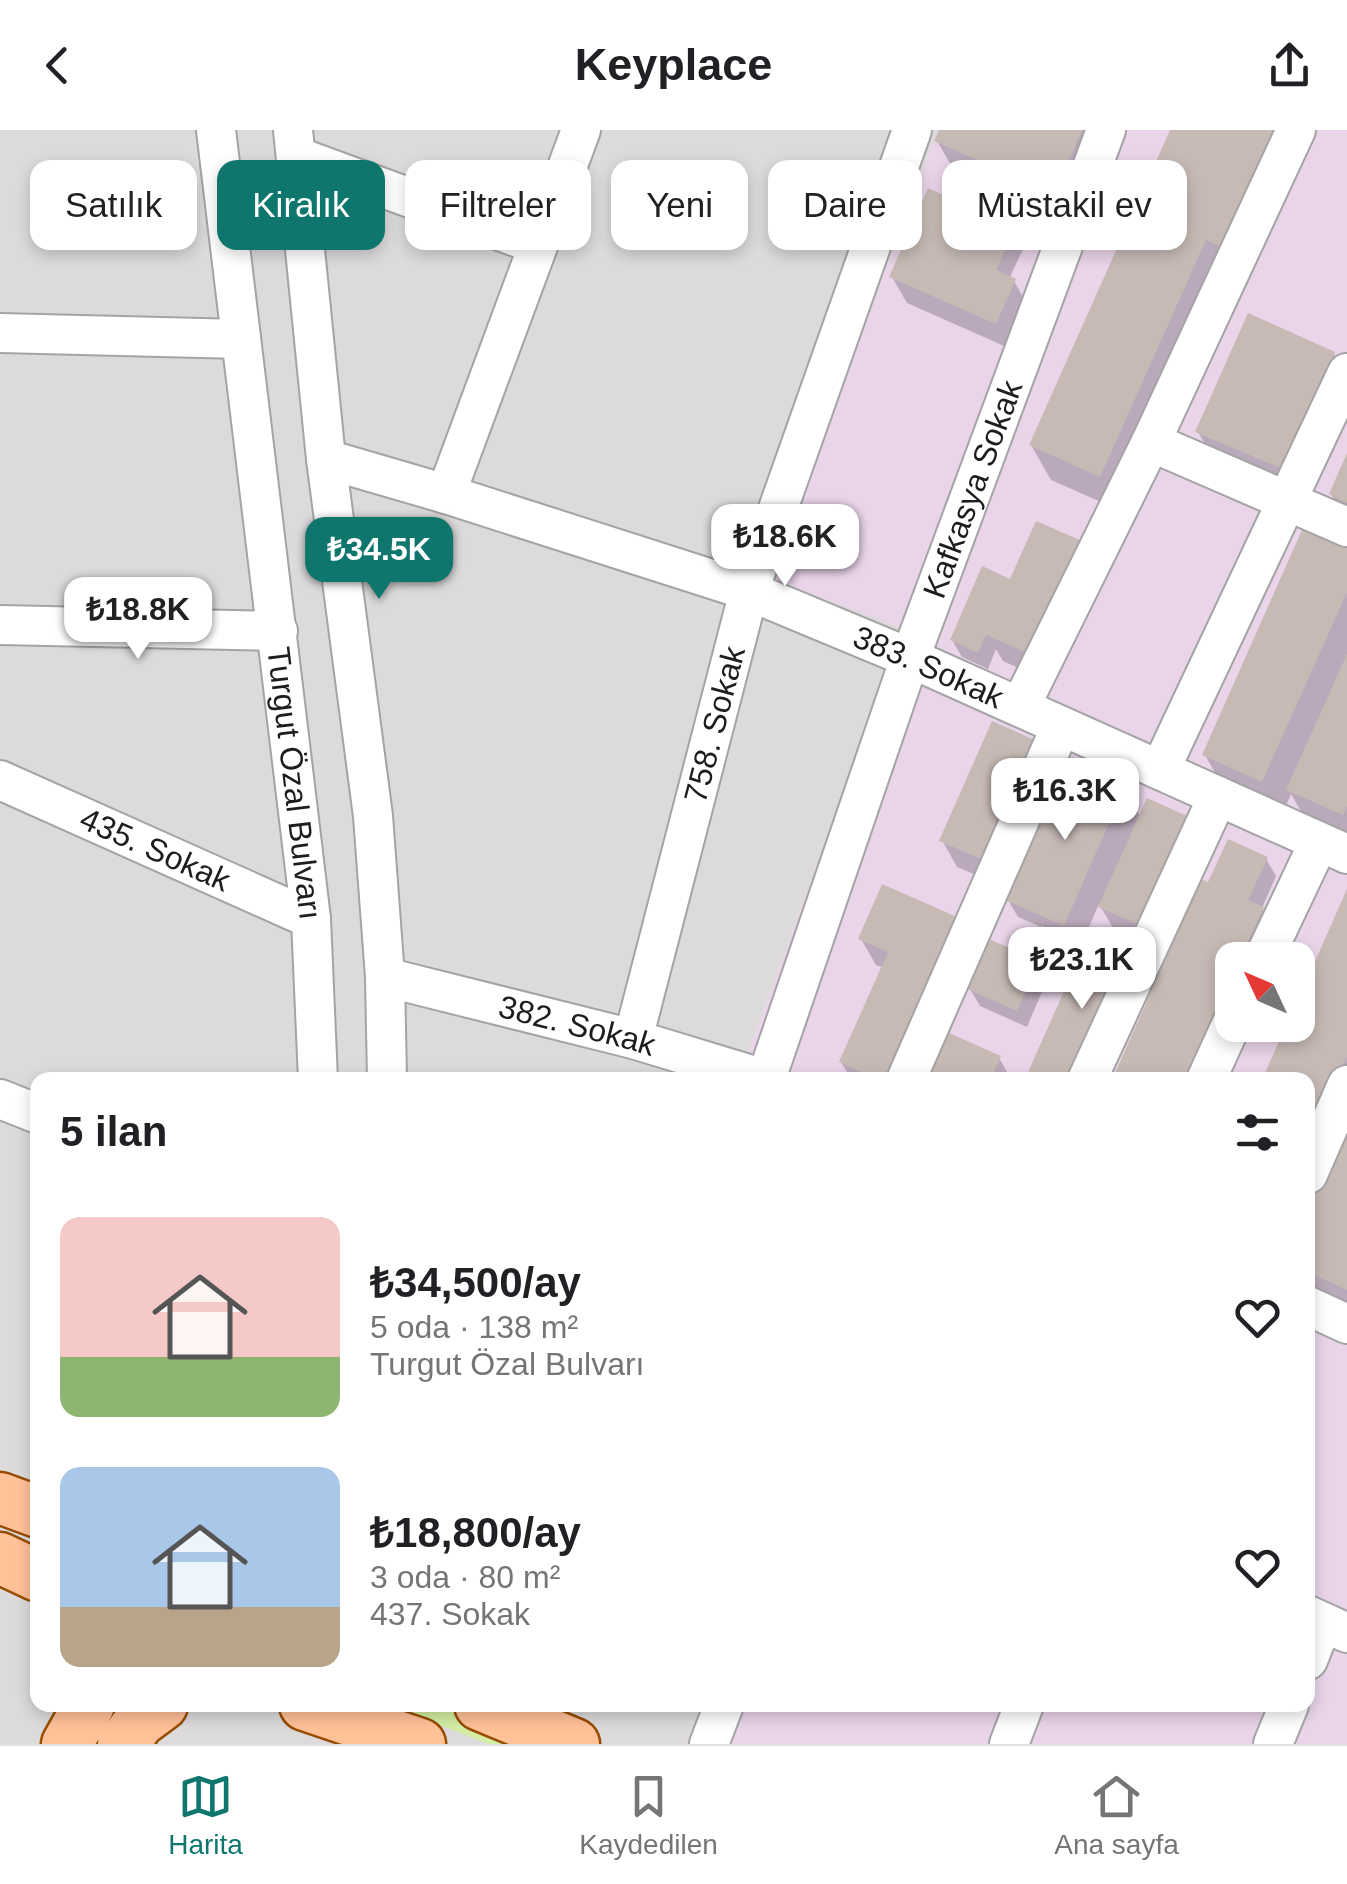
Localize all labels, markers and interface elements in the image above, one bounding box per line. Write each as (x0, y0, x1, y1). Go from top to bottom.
icon: back (30, 38, 85, 93)
icon: share (1262, 38, 1317, 93)
text: Keyplace (575, 39, 772, 90)
chip: Satılık (30, 160, 197, 250)
chip: Kiralık (217, 160, 385, 250)
chip: Filtreler (405, 160, 591, 250)
chip: Yeni (611, 160, 748, 250)
chip: Daire (768, 160, 922, 250)
chip: Müstakil ev (942, 160, 1187, 250)
street label: Kafkasya Sokak (916, 374, 1030, 603)
pin: ₺18.6K (704, 504, 866, 589)
pin: ₺34.5K (298, 517, 460, 602)
text: ₺18.6K (733, 518, 837, 554)
text: ₺34.5K (327, 531, 431, 567)
pin: ₺18.8K (57, 577, 219, 662)
text: ₺18.8K (86, 591, 190, 627)
street label: 383. Sokak (848, 618, 1010, 716)
street label: 758. Sokak (677, 641, 752, 806)
street label: Turgut Özal Bulvarı (260, 645, 329, 922)
pin: ₺16.3K (984, 758, 1146, 843)
text: ₺16.3K (1013, 772, 1117, 808)
street label: 435. Sokak (75, 800, 237, 899)
pin: ₺23.1K (1001, 927, 1163, 1012)
text: ₺23.1K (1030, 941, 1134, 977)
north arrow (1215, 942, 1315, 1042)
map controls (1215, 942, 1315, 1042)
street label: 382. Sokak (495, 988, 661, 1063)
icon: filters (1230, 1105, 1285, 1160)
text: 5 ilan (60, 1108, 167, 1155)
icon: home (140, 1257, 260, 1377)
text: ₺34,500/ay (370, 1259, 581, 1306)
icon: heart (1230, 1290, 1285, 1345)
text: 5 oda · 138 m² (370, 1309, 578, 1345)
text: Turgut Özal Bulvarı (370, 1346, 644, 1382)
icon: home (140, 1507, 260, 1627)
text: ₺18,800/ay (370, 1509, 581, 1556)
icon: heart (1230, 1540, 1285, 1595)
text: 3 oda · 80 m² (370, 1559, 560, 1595)
text: 437. Sokak (370, 1596, 530, 1632)
tab: Harita (168, 1769, 243, 1861)
tab: Kaydedilen (579, 1769, 718, 1861)
tab: Ana sayfa (1054, 1769, 1179, 1861)

